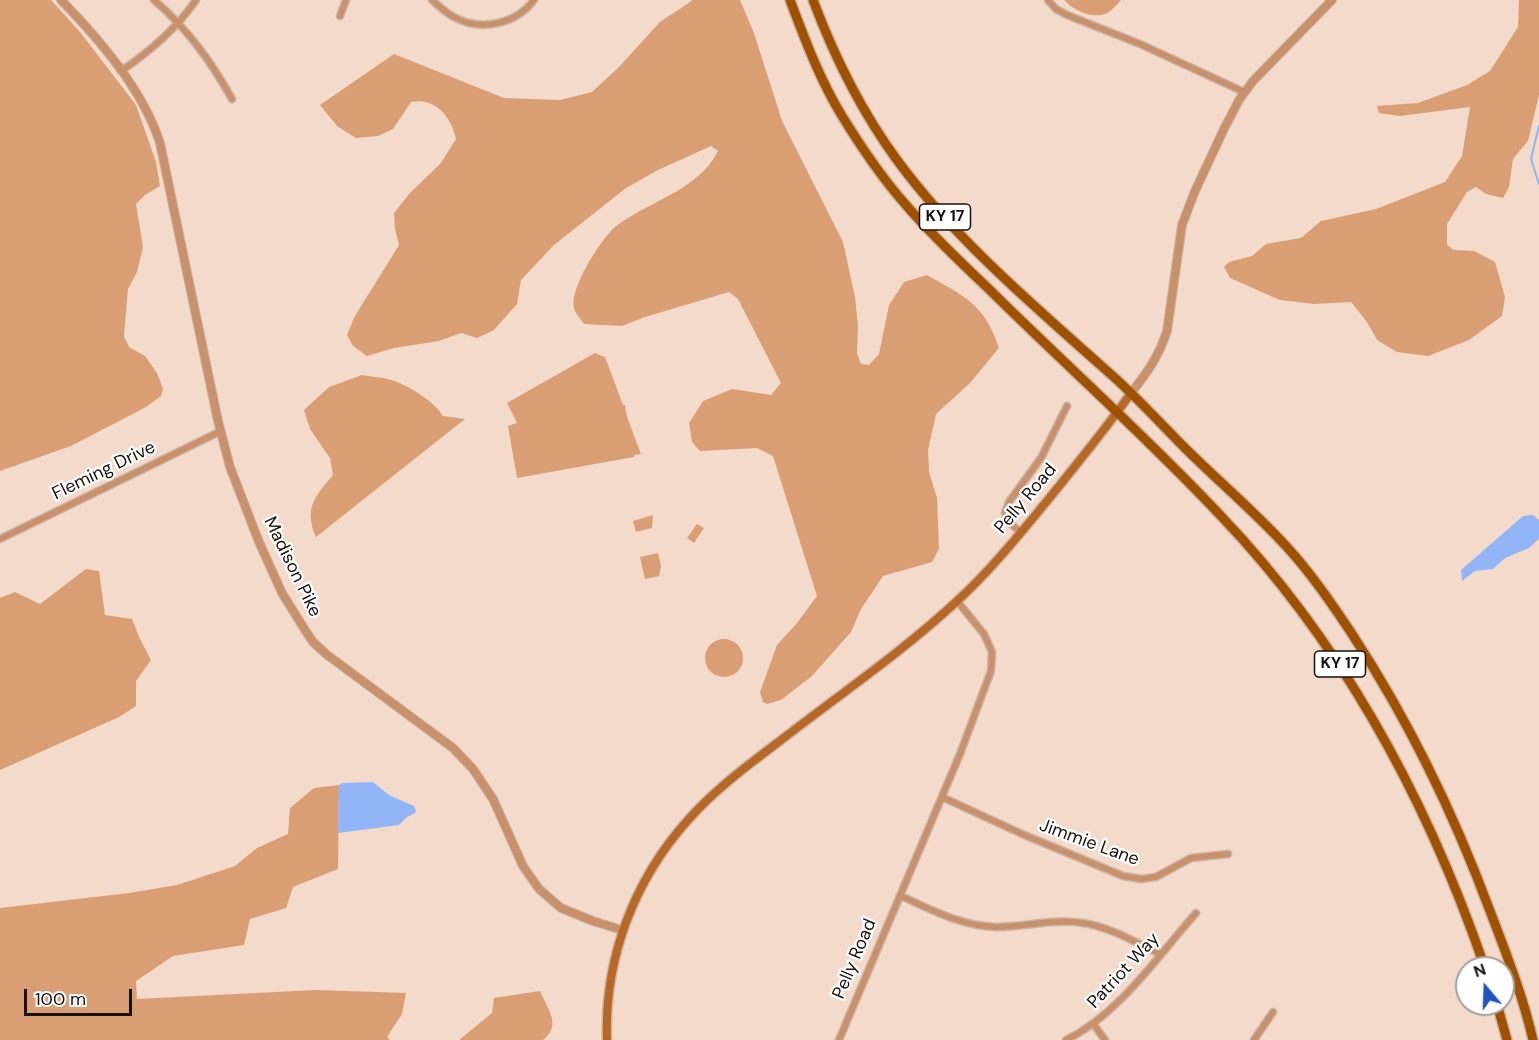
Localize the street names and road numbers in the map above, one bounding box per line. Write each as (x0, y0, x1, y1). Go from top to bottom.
road number: KY 17 (920, 204, 970, 230)
street label: Fleming Drive (49, 437, 159, 505)
street label: Pelly Road (990, 460, 1062, 538)
street label: Madison Pike (258, 513, 326, 621)
road number: KY 17 (1314, 651, 1366, 677)
street label: Jimmie Lane (1036, 815, 1142, 871)
street label: Pelly Road (828, 916, 882, 1002)
street label: Patriot Way (1083, 929, 1165, 1013)

